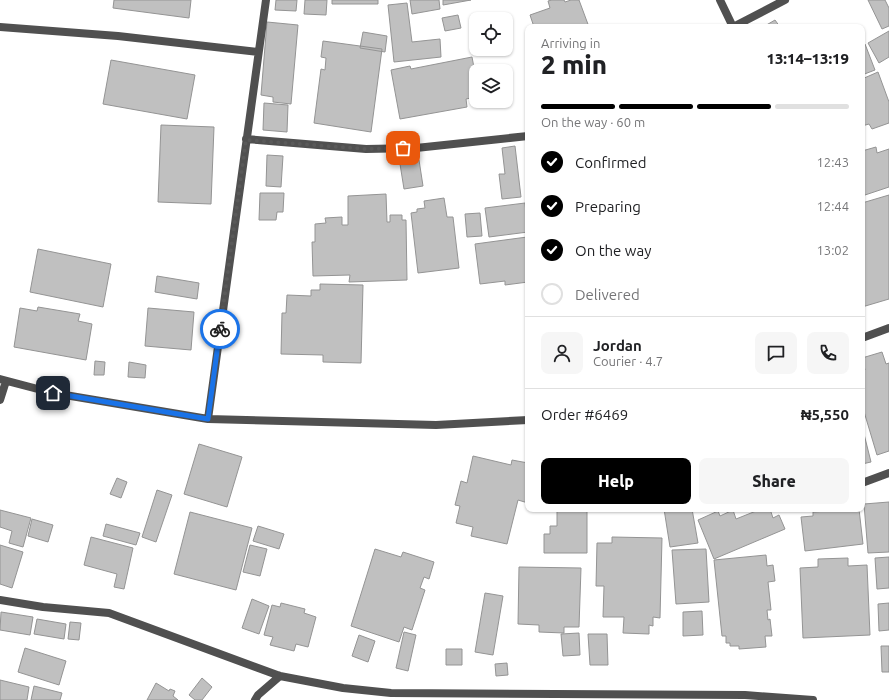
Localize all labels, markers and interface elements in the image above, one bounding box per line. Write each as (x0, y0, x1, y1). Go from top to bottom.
map controls (469, 12, 513, 108)
button: locate (469, 12, 513, 56)
text: Arriving in (541, 36, 600, 50)
text: 2 min (541, 50, 607, 79)
text: 13:14–13:19 (766, 50, 849, 67)
button: layers (469, 64, 513, 108)
text: On the way · 60 m (541, 115, 645, 129)
pin (386, 131, 420, 165)
icon: bag (392, 137, 414, 159)
icon: check (541, 151, 563, 173)
text: Confirmed (575, 154, 647, 171)
text: 12:43 (816, 155, 849, 169)
icon: check (541, 195, 563, 217)
text: Preparing (575, 198, 641, 215)
text: 12:44 (816, 199, 849, 213)
icon: check (541, 239, 563, 261)
text: On the way (575, 242, 651, 259)
text: 13:02 (816, 243, 849, 257)
text: Delivered (575, 286, 640, 303)
courier (200, 309, 240, 349)
icon: bike (209, 318, 231, 340)
button: person (541, 332, 583, 374)
button: chat (755, 332, 797, 374)
button: phone (807, 332, 849, 374)
text: Jordan (593, 337, 642, 354)
text: Courier · 4.7 (593, 354, 663, 368)
pin (36, 376, 70, 410)
icon: home (42, 382, 64, 404)
text: Order #6469 (541, 406, 628, 423)
text: ₦5,550 (801, 406, 849, 423)
button: Help (541, 458, 691, 504)
button: Share (699, 458, 849, 504)

